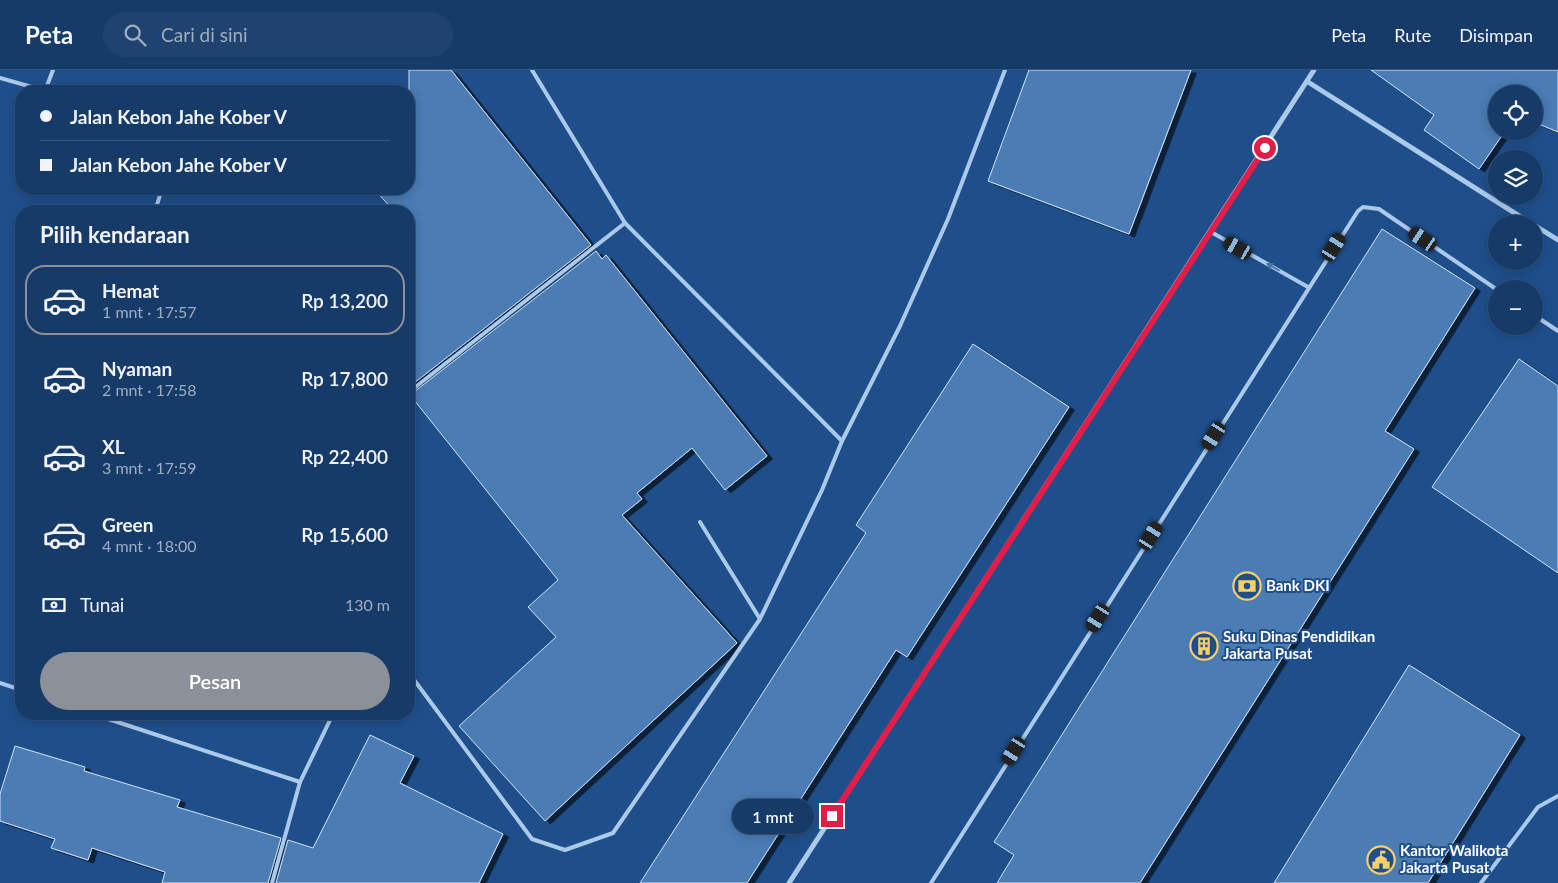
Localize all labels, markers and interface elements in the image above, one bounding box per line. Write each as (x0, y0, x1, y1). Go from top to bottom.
search box (103, 12, 453, 57)
text: Peta (25, 20, 73, 49)
icon: search (121, 21, 149, 49)
text: Cari di sini (161, 23, 248, 46)
text: Peta (1331, 24, 1366, 46)
text: Rute (1394, 24, 1431, 46)
text: Disimpan (1459, 24, 1533, 46)
map controls (1488, 85, 1543, 335)
button: locate (1488, 85, 1543, 140)
text: Jalan Kebon Jahe Kober V (70, 105, 287, 128)
route start (1254, 137, 1276, 159)
button: layers (1488, 150, 1543, 205)
text: Jalan Kebon Jahe Kober V (70, 153, 287, 176)
button: + (1488, 215, 1543, 270)
text: Pilih kendaraan (40, 221, 190, 248)
car (1406, 224, 1439, 254)
car (1319, 230, 1348, 264)
car (1221, 234, 1254, 262)
one-way arrow (1267, 263, 1280, 272)
icon: car (42, 278, 87, 323)
text: Hemat (102, 279, 159, 302)
button: − (1488, 280, 1543, 335)
text: Rp 13,200 (301, 289, 388, 312)
text: 1 mnt · 17:57 (102, 302, 197, 321)
icon: car (42, 356, 87, 401)
text: Nyaman (102, 357, 172, 380)
text: Rp 17,800 (301, 367, 388, 390)
text: 2 mnt · 17:58 (102, 380, 197, 399)
car (1199, 419, 1228, 453)
icon: car (42, 434, 87, 479)
text: XL (102, 435, 125, 458)
text: Rp 22,400 (301, 445, 388, 468)
text: 3 mnt · 17:59 (102, 458, 197, 477)
icon: car (42, 512, 87, 557)
text: Green (102, 513, 153, 536)
car (1136, 519, 1165, 553)
text: Rp 15,600 (301, 523, 388, 546)
text: 4 mnt · 18:00 (102, 536, 197, 555)
bank icon: Bank DKI (1232, 571, 1262, 601)
place label: Bank DKI (1266, 576, 1330, 594)
icon: cash (40, 591, 68, 619)
text: Tunai (80, 593, 124, 616)
text: 130 m (345, 595, 390, 614)
car (1083, 601, 1112, 635)
place label: Suku Dinas Pendidikan Jakarta Pusat (1223, 627, 1375, 662)
building icon: Suku Dinas Pendidikan Jakarta Pusat (1189, 631, 1219, 661)
button: Pesan (40, 652, 390, 710)
car (999, 734, 1028, 768)
callout: 1 mnt (732, 798, 814, 834)
route end (821, 805, 843, 827)
text: 1 mnt (752, 807, 794, 826)
place label: Kantor Walikota Jakarta Pusat (1400, 841, 1508, 876)
public building icon: Kantor Walikota Jakarta Pusat (1366, 845, 1396, 875)

